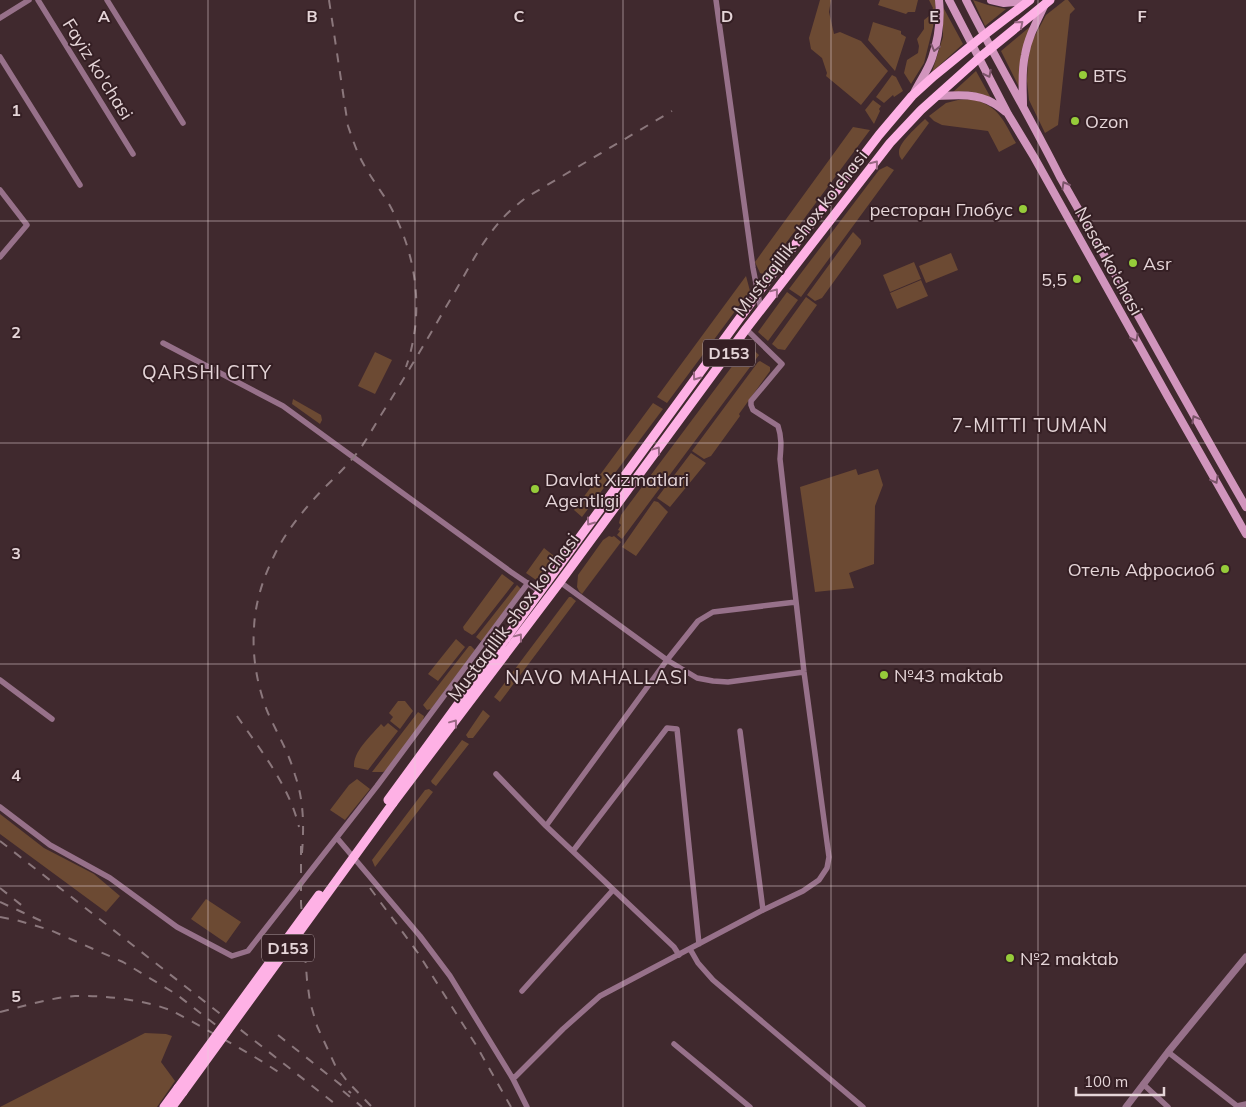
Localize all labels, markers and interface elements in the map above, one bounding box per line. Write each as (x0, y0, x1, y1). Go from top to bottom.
text: A (98, 6, 110, 26)
text: B (306, 6, 318, 26)
text: C (514, 6, 525, 26)
text: D (721, 6, 733, 26)
text: E (929, 6, 939, 26)
text: F (1137, 6, 1147, 26)
street label: Fayiz ko'chasi (58, 14, 138, 124)
one-way arrow (1015, 21, 1024, 30)
one-way arrow (930, 44, 941, 53)
place label: BTS (1093, 64, 1127, 87)
one-way arrow (982, 69, 992, 78)
marker: BTS (1077, 69, 1089, 81)
text: 1 (11, 100, 21, 120)
place label: Ozon (1085, 110, 1129, 133)
marker: Ozon (1069, 115, 1081, 127)
street label: Mustaqillik shox ko'chasi (728, 145, 872, 321)
one-way arrow (869, 160, 878, 169)
one-way arrow (1061, 182, 1071, 191)
place label: ресторан Глобус (869, 198, 1013, 221)
marker: ресторан Глобус (1017, 203, 1029, 215)
street label: Nasaf ko‘chasi (1070, 203, 1148, 319)
place label: Asr (1143, 252, 1172, 275)
marker: Asr (1127, 257, 1139, 269)
place label: 5,5 (1041, 268, 1067, 291)
marker: 5,5 (1071, 273, 1083, 285)
one-way arrow (769, 288, 778, 298)
text: 2 (11, 322, 21, 342)
one-way arrow (1129, 333, 1139, 342)
road number: D153 (703, 339, 755, 366)
district label: QARSHI CITY (142, 360, 272, 384)
one-way arrow (693, 371, 702, 381)
district label: 7-MITTI TUMAN (952, 413, 1108, 437)
one-way arrow (1192, 415, 1202, 424)
one-way arrow (651, 446, 660, 456)
place label: Davlat Xizmatlari Agentligi (545, 468, 689, 512)
one-way arrow (1209, 474, 1219, 483)
marker: Davlat Xizmatlari Agentligi (529, 483, 541, 495)
one-way arrow (587, 516, 595, 525)
street label: Mustaqillik shox ko'chasi (442, 528, 584, 706)
text: 3 (11, 543, 21, 563)
place label: Отель Афросиоб (1068, 558, 1215, 581)
marker: Отель Афросиоб (1219, 563, 1231, 575)
one-way arrow (513, 634, 521, 643)
place label: №43 maktab (894, 664, 1003, 687)
district label: NAVO MAHALLASI (505, 665, 689, 689)
marker: №43 maktab (878, 669, 890, 681)
one-way arrow (448, 719, 457, 729)
text: 4 (11, 765, 21, 785)
road number: D153 (262, 934, 314, 961)
place label: №2 maktab (1020, 947, 1119, 970)
marker: №2 maktab (1004, 952, 1016, 964)
text: 5 (11, 986, 21, 1006)
scale bar (1076, 1064, 1164, 1096)
text: 100 m (1084, 1072, 1128, 1091)

